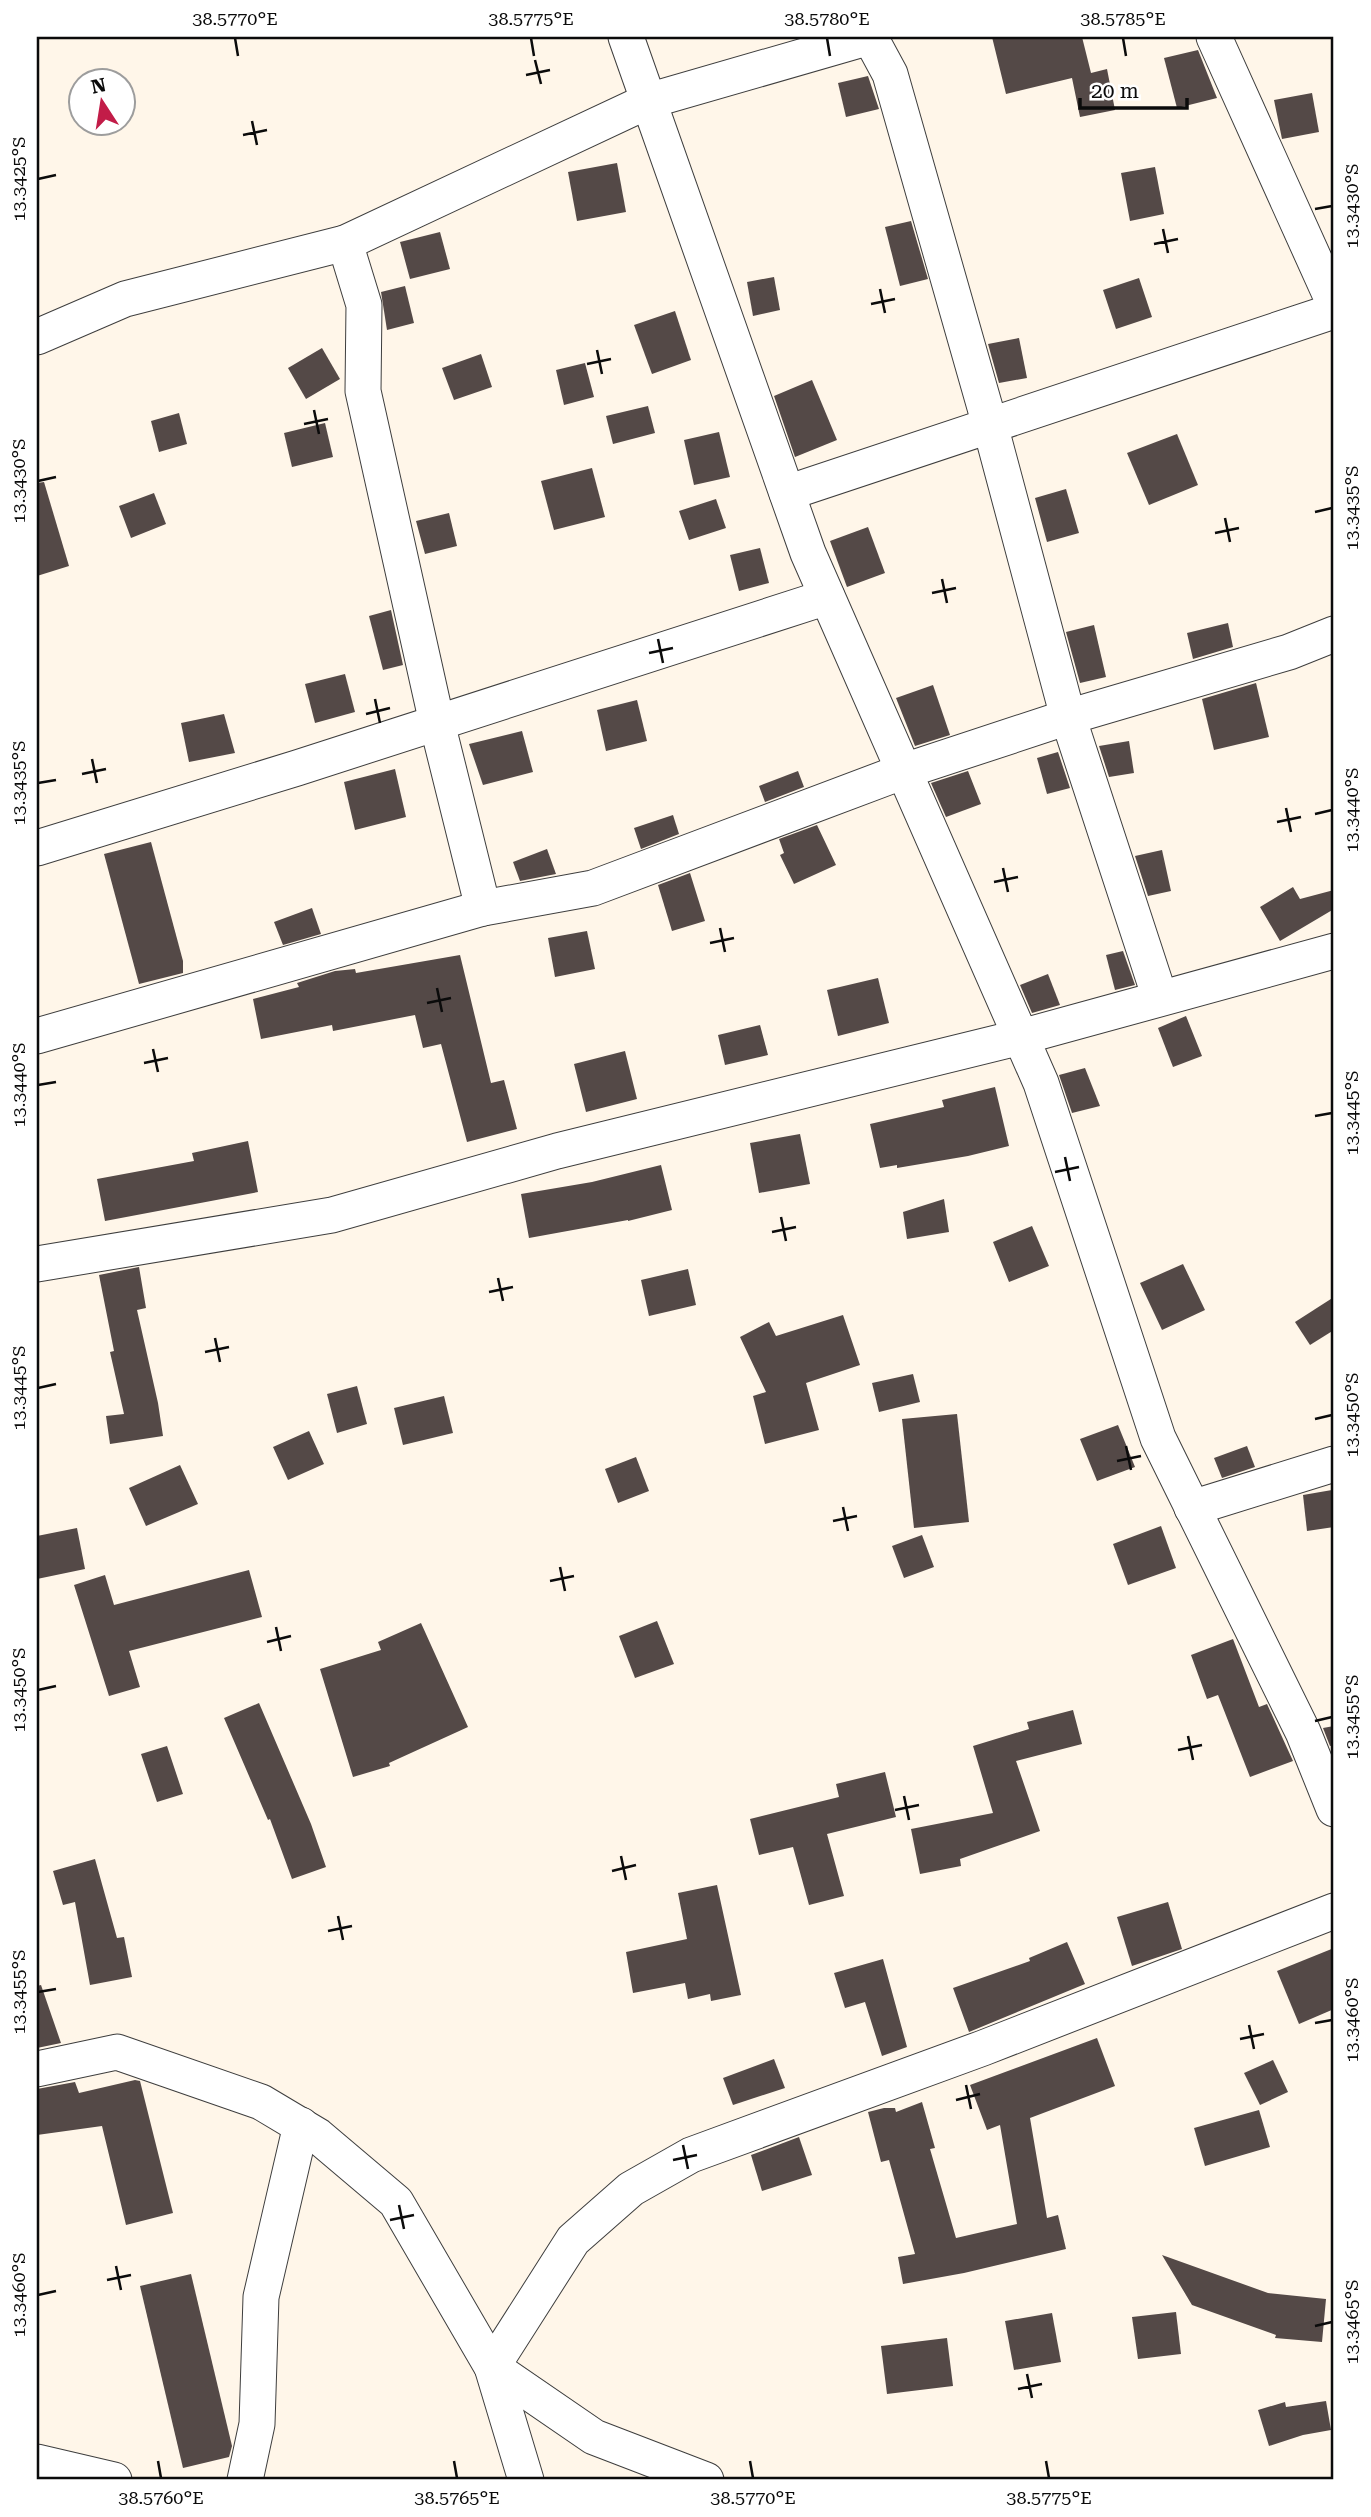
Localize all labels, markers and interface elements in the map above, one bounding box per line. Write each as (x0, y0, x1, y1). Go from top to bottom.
text: 38.5770°E (192, 8, 278, 29)
text: 38.5775°E (488, 8, 574, 29)
text: 38.5780°E (784, 8, 870, 29)
text: 38.5785°E (1080, 8, 1166, 29)
north arrow (66, 66, 136, 136)
scale bar (1080, 66, 1187, 110)
text: N (89, 73, 108, 99)
text: 20 m (1091, 79, 1139, 103)
text: 13.3425°S (8, 136, 29, 222)
text: 13.3430°S (1341, 163, 1362, 249)
text: 13.3430°S (8, 438, 29, 524)
text: 13.3435°S (1341, 465, 1362, 551)
text: 13.3435°S (8, 740, 29, 826)
text: 13.3440°S (1341, 767, 1362, 853)
text: 13.3440°S (8, 1042, 29, 1128)
text: 13.3445°S (1341, 1070, 1362, 1156)
text: 13.3445°S (8, 1345, 29, 1431)
text: 13.3450°S (1341, 1372, 1362, 1458)
text: 13.3450°S (8, 1647, 29, 1733)
text: 13.3455°S (1341, 1674, 1362, 1760)
text: 13.3455°S (8, 1949, 29, 2035)
text: 13.3460°S (1341, 1977, 1362, 2063)
text: 13.3460°S (8, 2252, 29, 2338)
text: 13.3465°S (1341, 2279, 1362, 2365)
text: 38.5760°E (118, 2487, 204, 2508)
text: 38.5765°E (414, 2487, 500, 2508)
text: 38.5770°E (710, 2487, 796, 2508)
text: 38.5775°E (1006, 2487, 1092, 2508)

